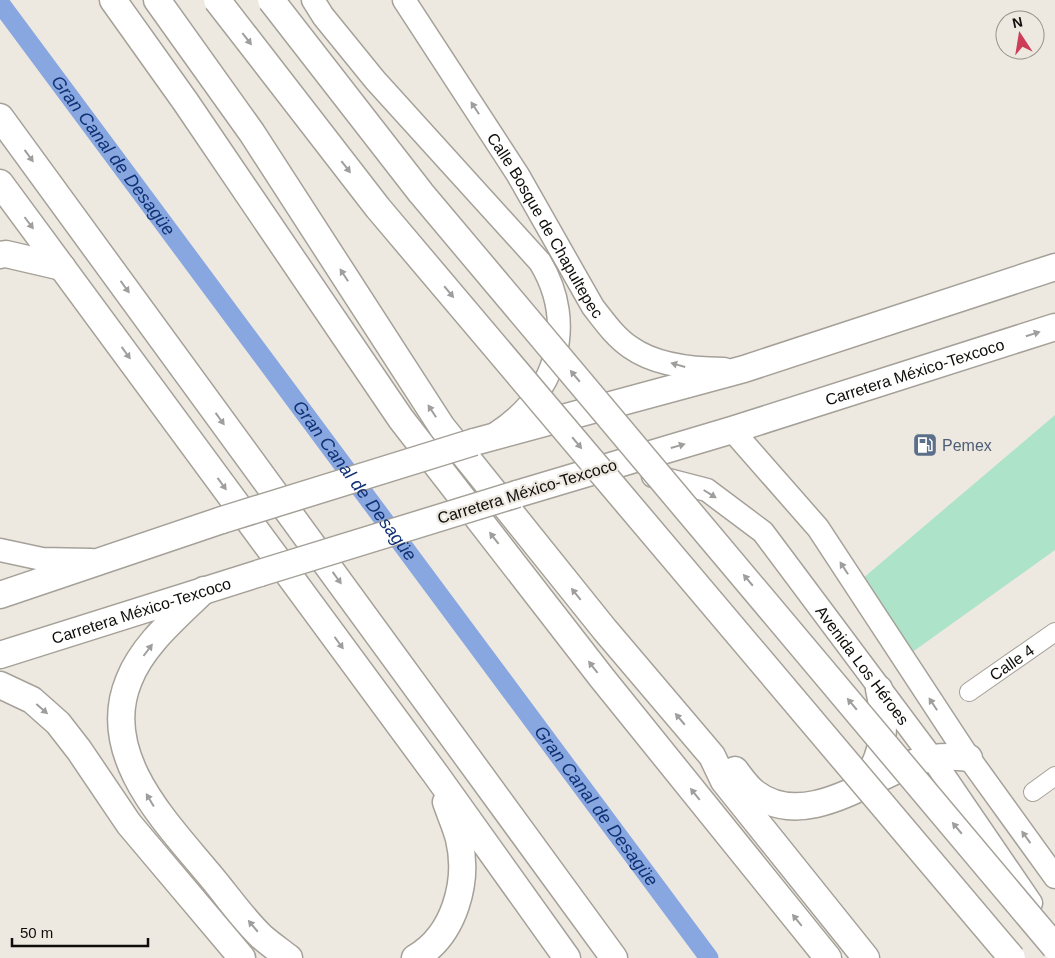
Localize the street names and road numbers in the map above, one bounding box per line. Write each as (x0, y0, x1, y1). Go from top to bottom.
street label: Calle Bosque de Chapultepec (484, 130, 606, 321)
street label: Carretera México-Texcoco (823, 336, 1006, 409)
street label: Carretera México-Texcoco (435, 456, 619, 527)
street label: Carretera México-Texcoco (50, 575, 233, 647)
street label: Avenida Los Héroes (812, 603, 912, 728)
street label: Calle 4 (987, 641, 1037, 684)

